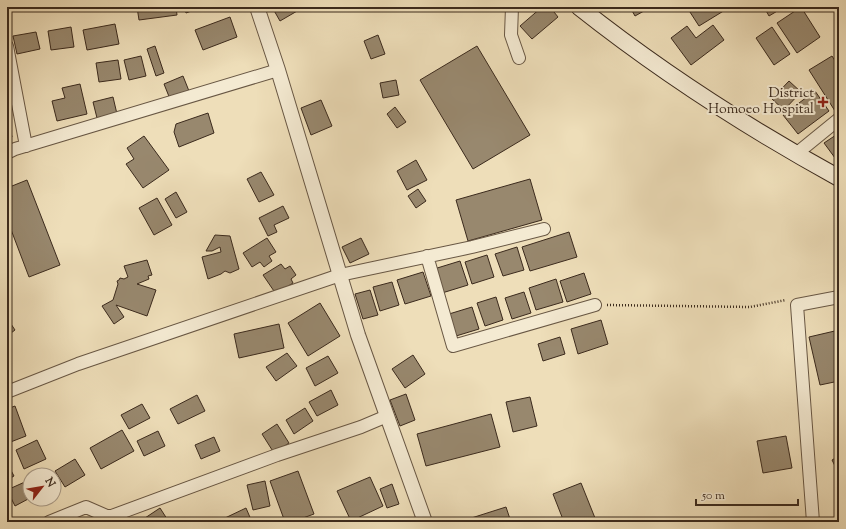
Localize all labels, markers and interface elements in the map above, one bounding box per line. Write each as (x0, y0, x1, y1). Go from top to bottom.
place label: District Homoeo Hospital (708, 84, 814, 120)
marker: District Homoeo Hospital (817, 96, 829, 108)
north arrow (22, 467, 62, 507)
text: N (40, 474, 59, 490)
scale bar (696, 481, 798, 507)
text: 50 m (701, 487, 725, 505)

